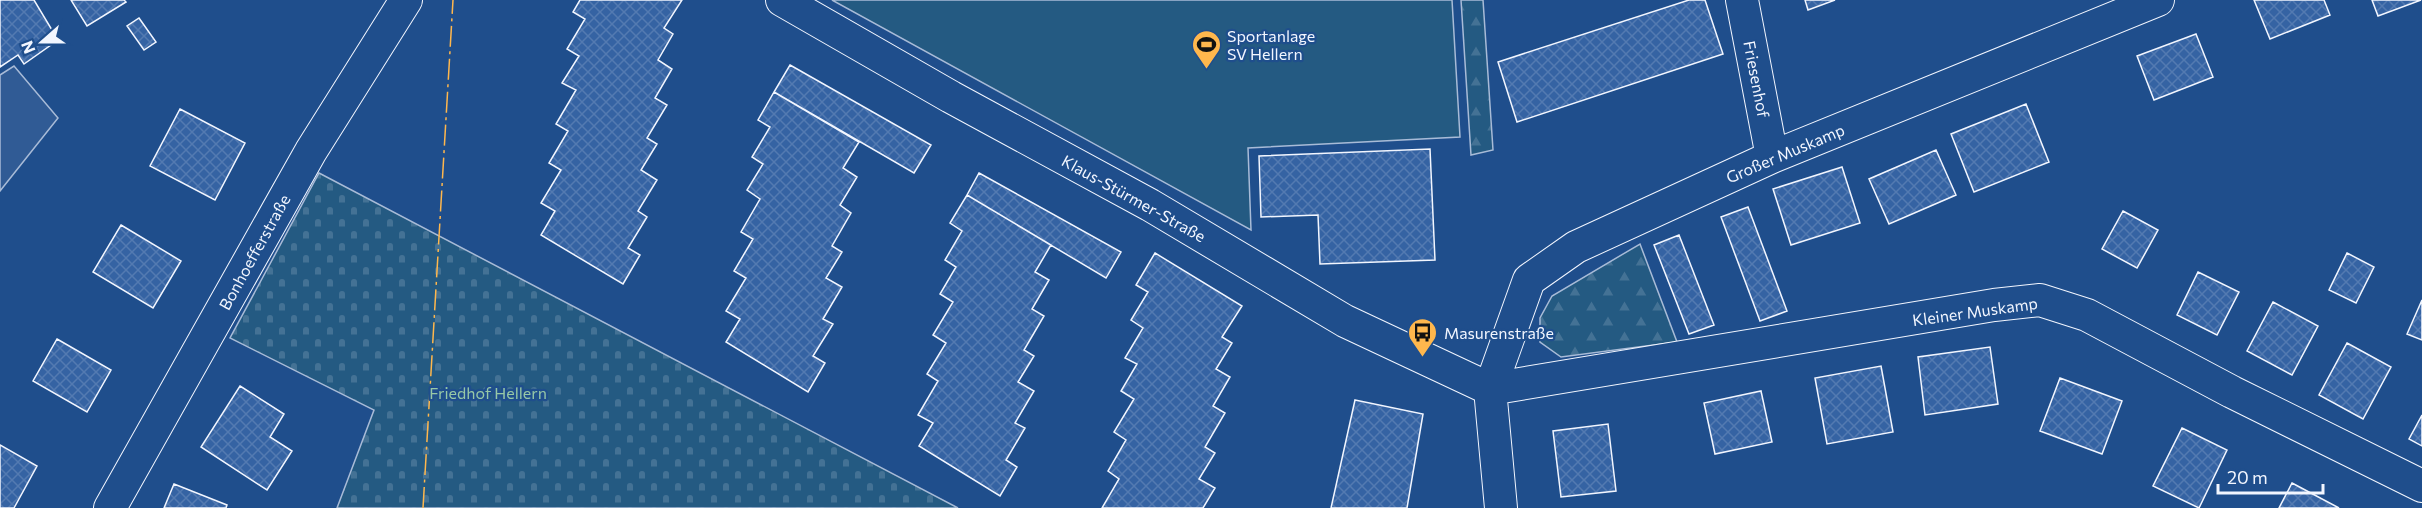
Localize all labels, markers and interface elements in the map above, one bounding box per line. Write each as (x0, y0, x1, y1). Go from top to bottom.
north arrow (12, 12, 72, 72)
place label: Sportanlage SV Hellern (1227, 26, 1315, 63)
sports icon: Sportanlage SV Hellern (1190, 28, 1222, 70)
text: N (17, 39, 39, 57)
street label: Friesenhof (1740, 39, 1774, 120)
street label: Großer Muskamp (1723, 119, 1847, 187)
street label: Klaus-Stürmer-Straße (1059, 151, 1209, 245)
street label: Bonhoefferstraße (214, 191, 294, 313)
street label: Kleiner Muskamp (1911, 293, 2039, 329)
bus stop icon: Masurenstraße (1407, 316, 1439, 358)
place label: Masurenstraße (1444, 323, 1554, 342)
park label: Friedhof Hellern (429, 383, 547, 402)
scale bar (2218, 457, 2323, 495)
text: 20 m (2227, 466, 2268, 488)

